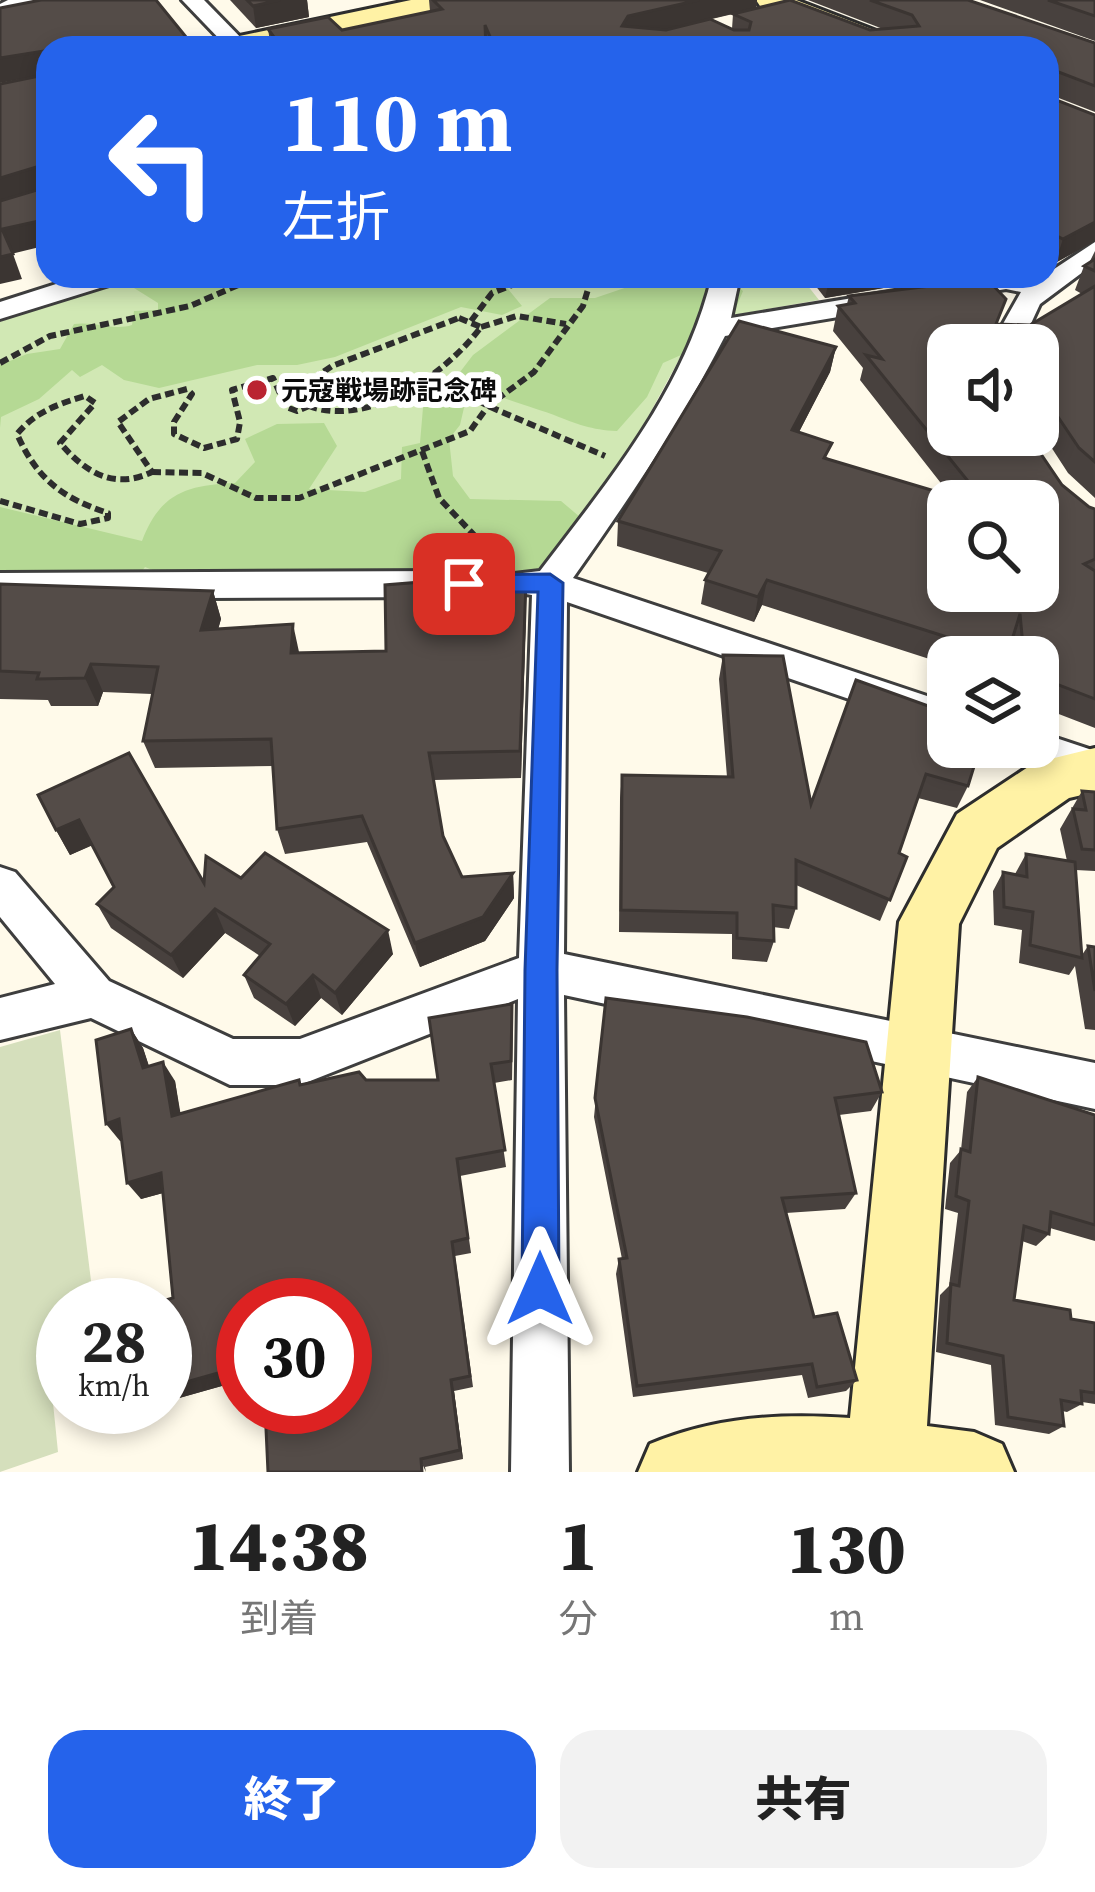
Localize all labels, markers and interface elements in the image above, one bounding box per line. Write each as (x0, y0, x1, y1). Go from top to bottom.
text: 110 m (282, 64, 513, 179)
icon: left (84, 84, 240, 240)
text: 左折 (282, 180, 390, 254)
map controls (927, 324, 1059, 768)
button: sound (927, 324, 1059, 456)
place label: 元寇戦場跡記念碑 (281, 372, 497, 409)
marker: 元寇戦場跡記念碑 (244, 377, 270, 403)
button: search (927, 480, 1059, 612)
pin (413, 533, 515, 635)
icon: arrive (431, 551, 497, 617)
button: layers (927, 636, 1059, 768)
position arrow (477, 1226, 603, 1352)
speed limit sign: 30 (216, 1278, 372, 1434)
text: 28 (81, 1300, 147, 1382)
text: km/h (78, 1365, 150, 1406)
text: 14:38 (189, 1495, 369, 1594)
text: 1 (558, 1495, 598, 1594)
text: 130 (787, 1498, 906, 1597)
text: m (829, 1590, 864, 1643)
text: 到着 (240, 1592, 318, 1645)
text: 分 (559, 1592, 598, 1645)
button: 終了 (48, 1730, 536, 1868)
button: 共有 (560, 1730, 1047, 1868)

